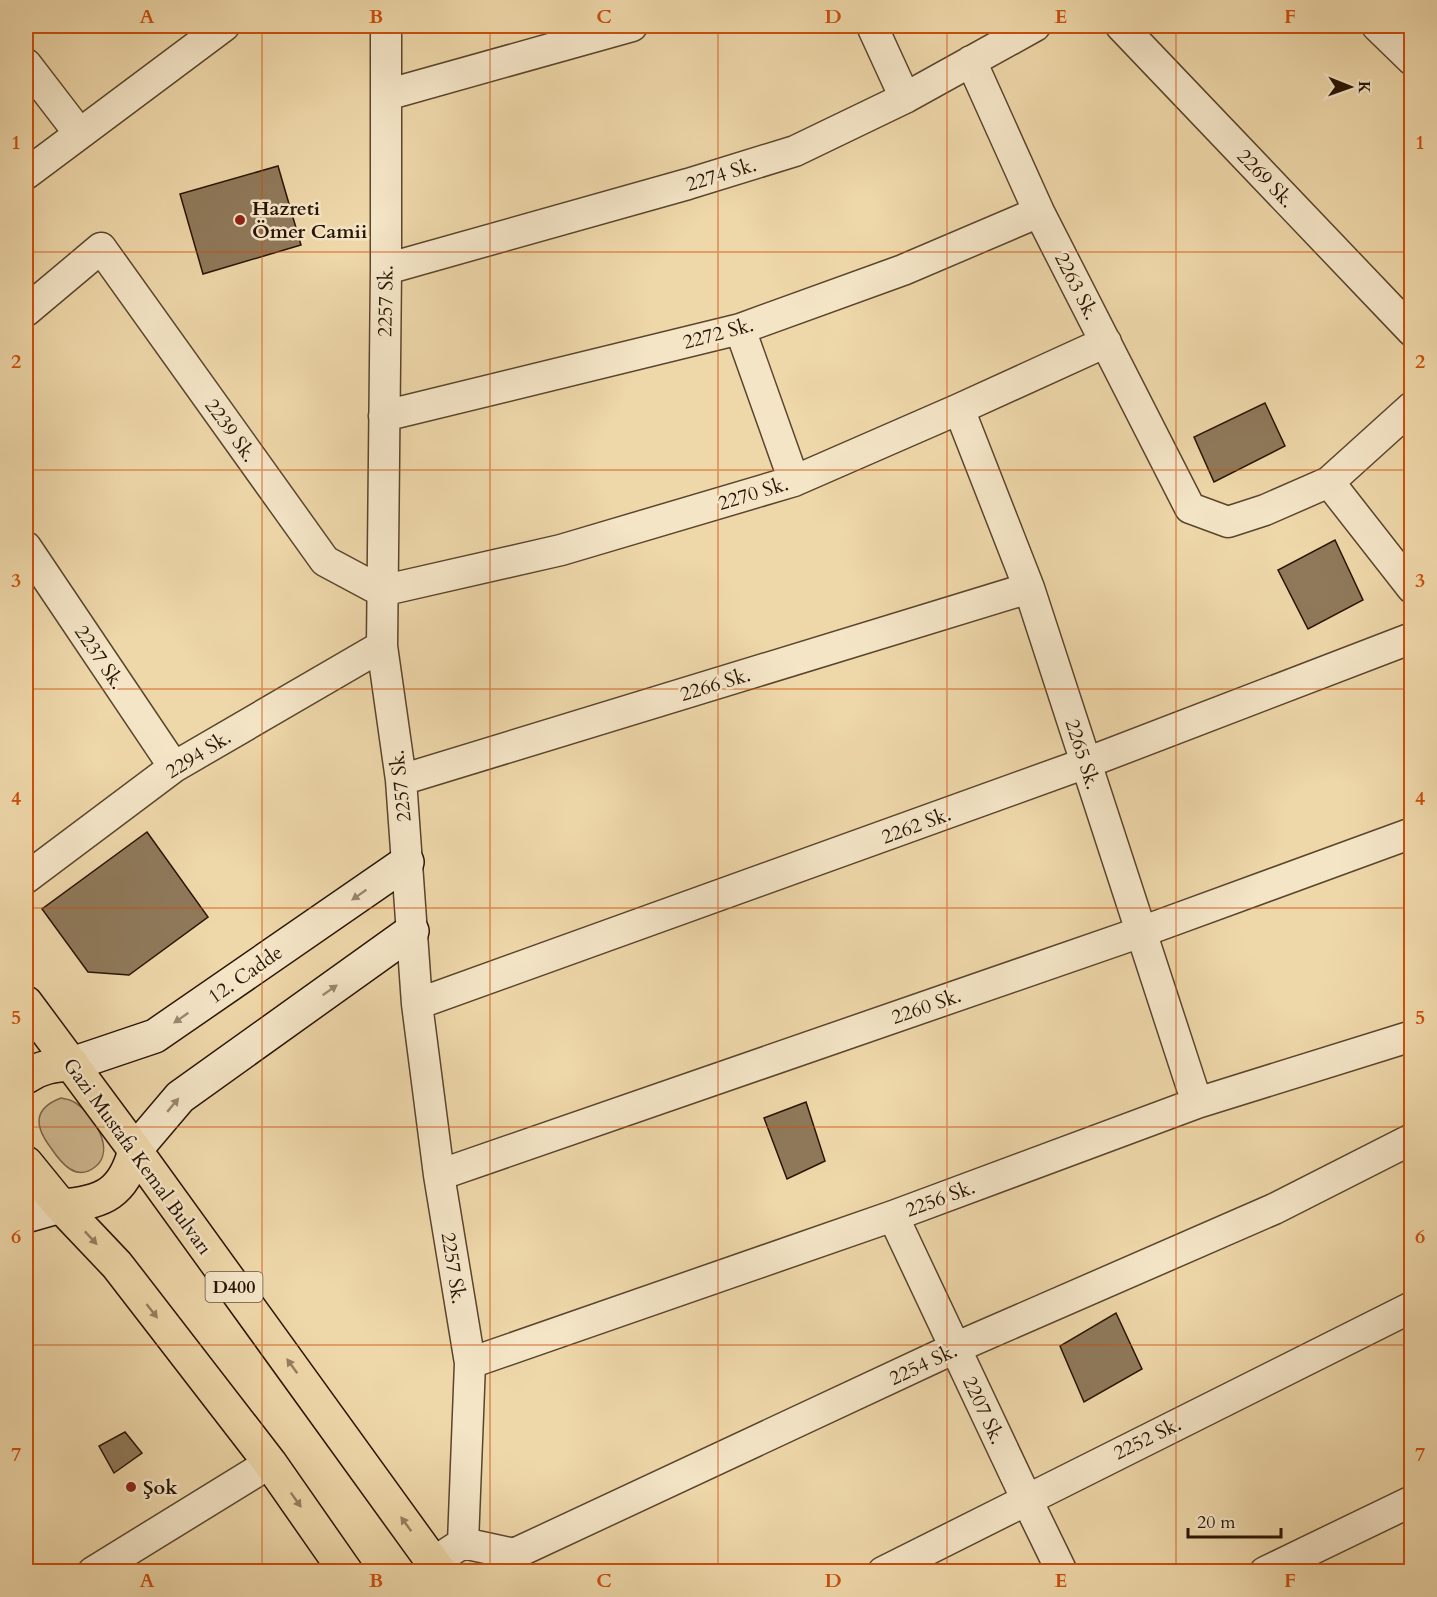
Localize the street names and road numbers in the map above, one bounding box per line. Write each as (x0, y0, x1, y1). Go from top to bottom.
street label: 2269 Sk. (1231, 143, 1300, 214)
street label: 2274 Sk. (683, 151, 760, 198)
street label: 2263 Sk. (1048, 248, 1105, 325)
street label: 2257 Sk. (371, 265, 400, 337)
street label: 2272 Sk. (680, 311, 756, 356)
street label: 2239 Sk. (198, 393, 263, 467)
street label: 2270 Sk. (715, 470, 792, 517)
street label: 2237 Sk. (68, 620, 131, 695)
street label: 2266 Sk. (677, 661, 754, 708)
street label: 2265 Sk. (1059, 716, 1107, 793)
street label: 2294 Sk. (161, 724, 236, 785)
street label: 2257 Sk. (383, 749, 418, 823)
street label: 2262 Sk. (878, 800, 955, 850)
street label: 12. Cadde (203, 939, 288, 1010)
street label: 2260 Sk. (888, 982, 965, 1031)
street label: Gazi Mustafa Kemal Bulvarı (57, 1052, 218, 1261)
street label: 2256 Sk. (902, 1173, 979, 1223)
street label: 2257 Sk. (435, 1230, 472, 1306)
road number: D400 (206, 1272, 262, 1302)
street label: 2254 Sk. (885, 1337, 962, 1392)
street label: 2207 Sk. (956, 1372, 1011, 1449)
street label: 2252 Sk. (1109, 1411, 1186, 1466)

